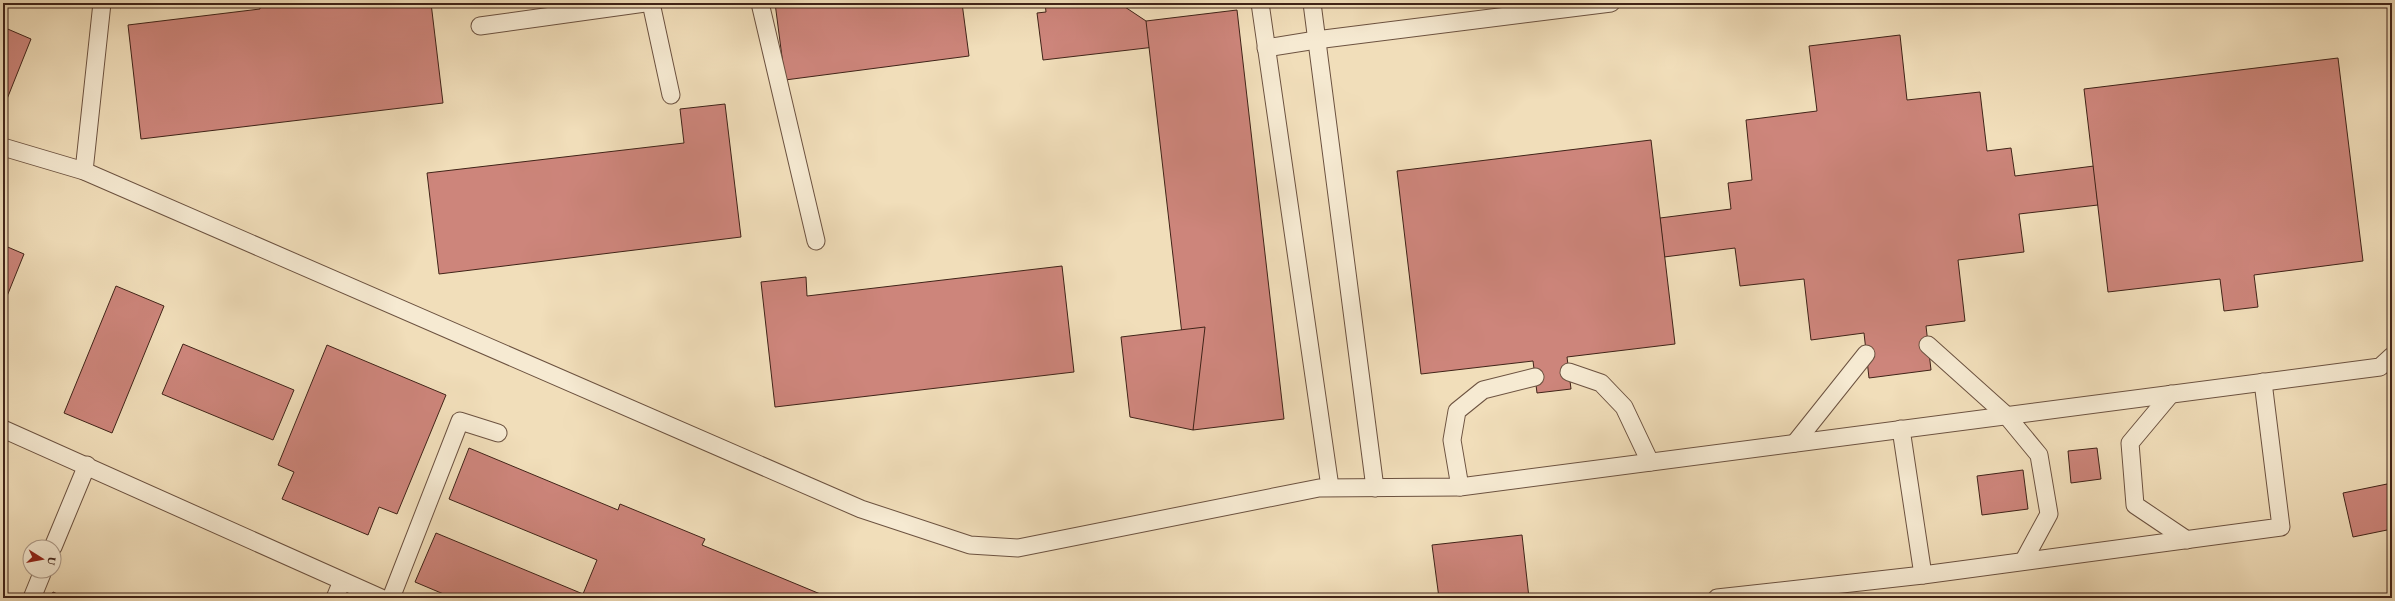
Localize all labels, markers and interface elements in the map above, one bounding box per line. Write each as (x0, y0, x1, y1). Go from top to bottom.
north arrow (22, 539, 62, 579)
text: U (44, 556, 59, 567)

